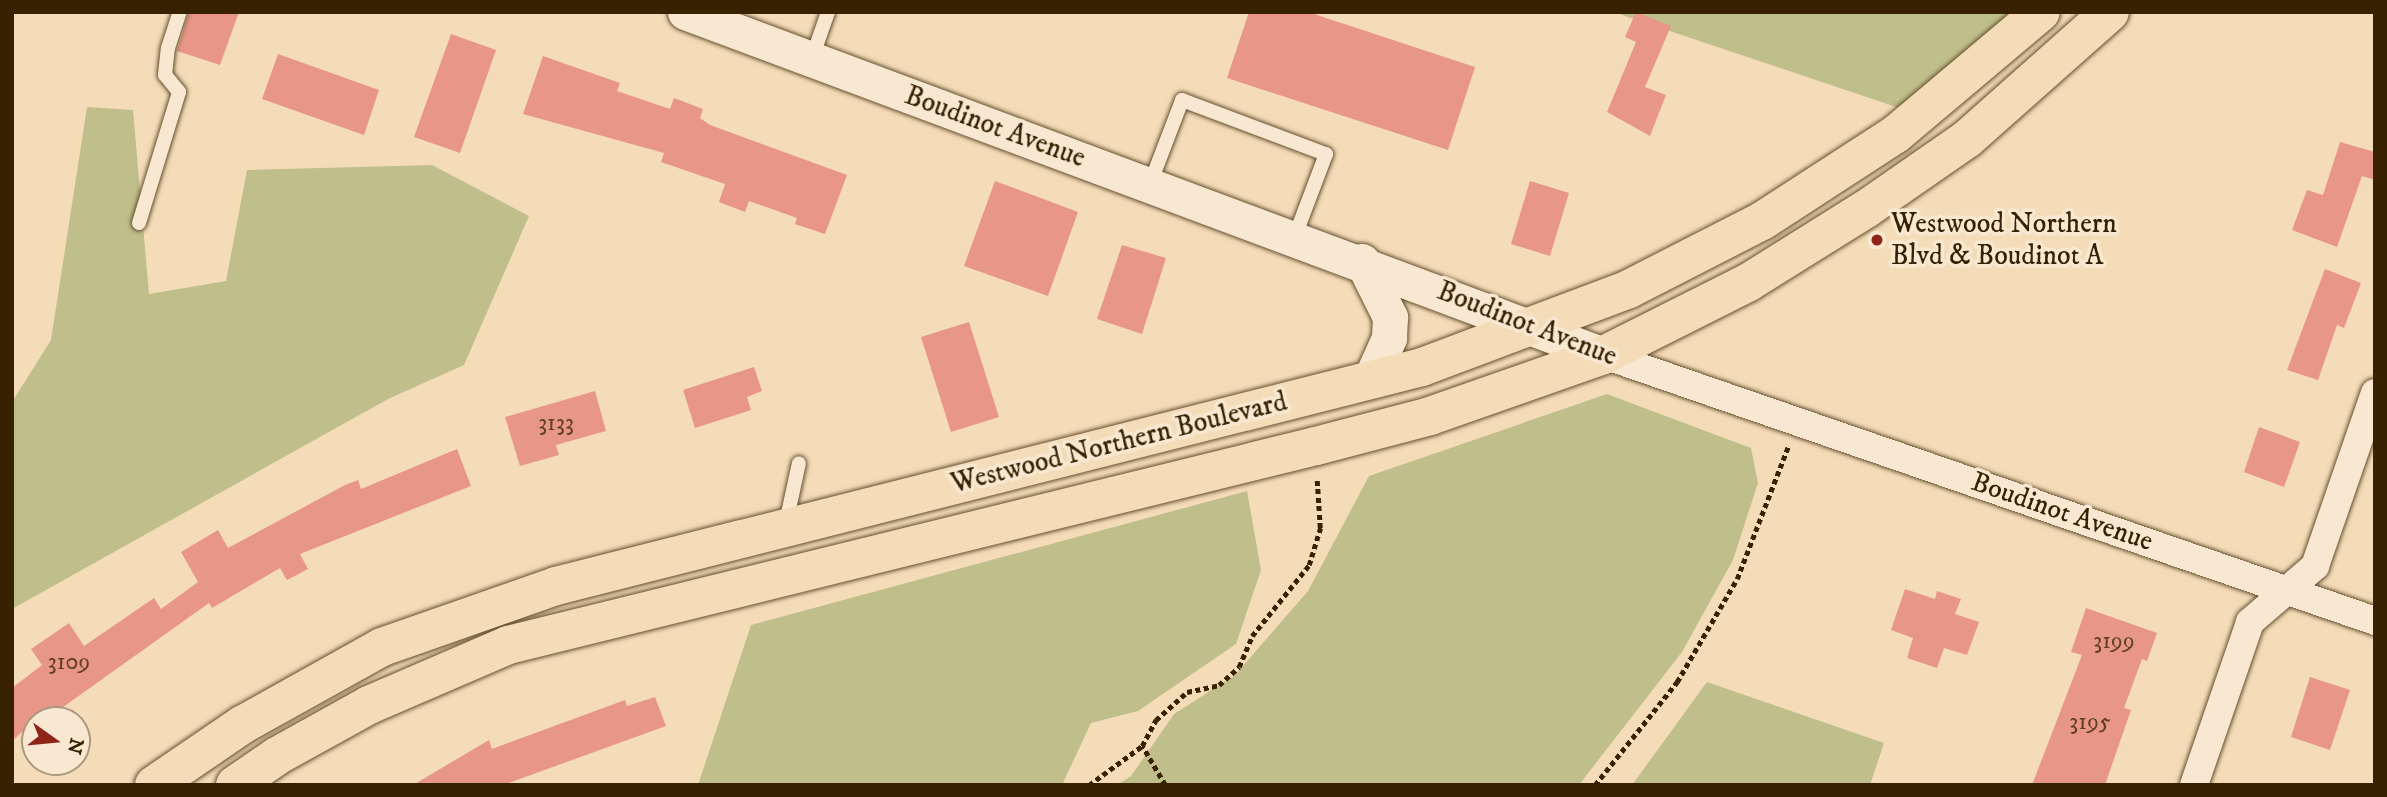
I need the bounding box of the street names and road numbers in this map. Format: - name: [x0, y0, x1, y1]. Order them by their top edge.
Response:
- street label: Boudinot Avenue: [900, 79, 1090, 175]
- street label: Boudinot Avenue: [1432, 274, 1622, 374]
- street label: Westwood Northern Boulevard: [948, 385, 1290, 501]
- street label: Boudinot Avenue: [1967, 465, 2157, 559]

